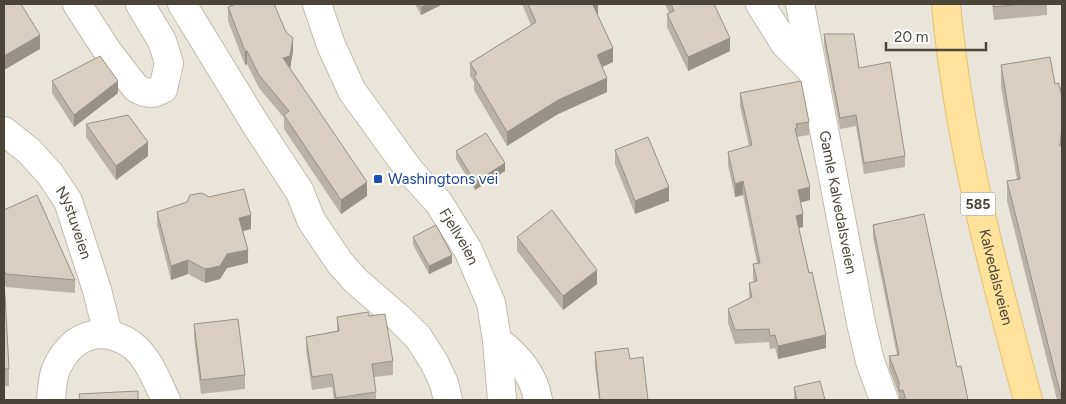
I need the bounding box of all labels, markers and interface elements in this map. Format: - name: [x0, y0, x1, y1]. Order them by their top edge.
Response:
- scale bar: [886, 20, 986, 52]
- text: 20 m: [894, 28, 928, 46]
- street label: Gamle Kalvedalsveien: [815, 129, 860, 276]
- place label: Washingtons vei: [388, 170, 498, 188]
- marker: Washingtons vei: [372, 173, 384, 185]
- street label: Nystuveien: [52, 183, 95, 261]
- road number: 585: [960, 192, 996, 215]
- street label: Fjellveien: [435, 205, 482, 268]
- street label: Kalvedalsveien: [975, 227, 1017, 327]

